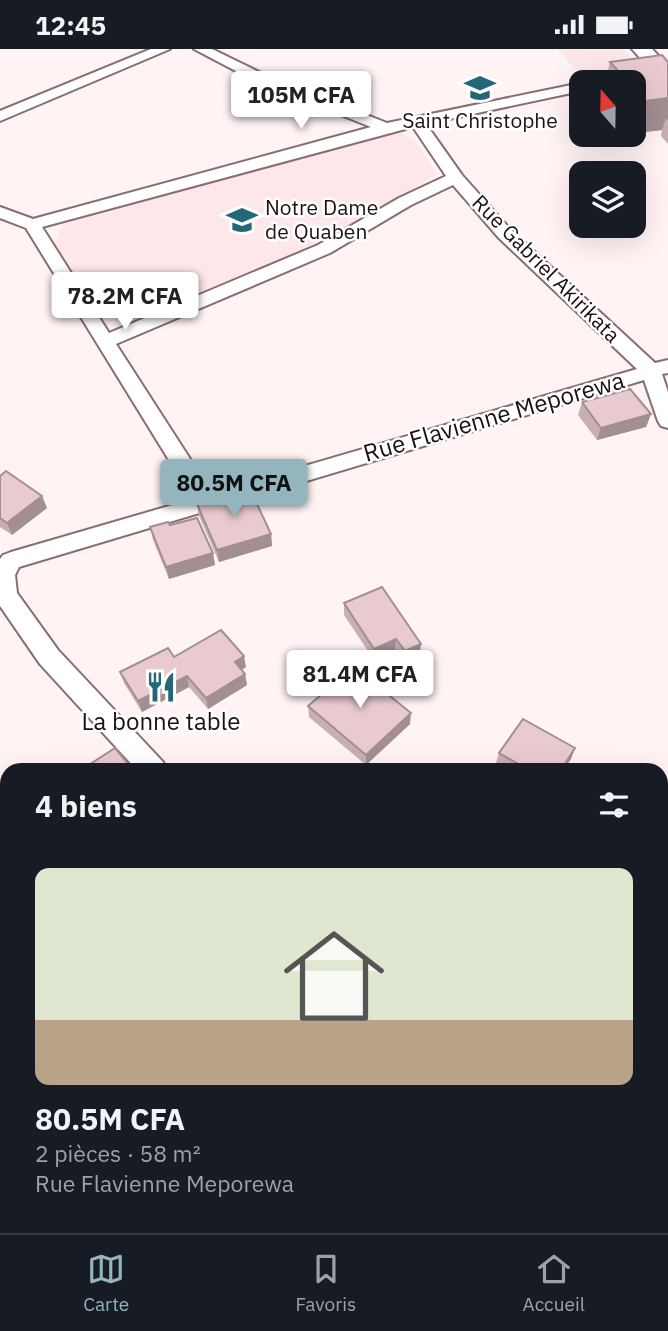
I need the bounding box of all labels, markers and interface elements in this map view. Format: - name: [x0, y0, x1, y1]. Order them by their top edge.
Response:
- text: 12:45: [35, 8, 106, 42]
- north arrow: [569, 70, 646, 147]
- map controls: [569, 70, 646, 238]
- pin: 105M CFA: [229, 71, 373, 131]
- school or university icon: Saint Christophe: [463, 71, 497, 105]
- text: 105M CFA: [247, 79, 355, 109]
- place label: Saint Christophe: [402, 106, 558, 134]
- button: layers: [569, 161, 646, 238]
- street label: Rue Gabriel Akirikata: [467, 188, 627, 348]
- place label: Notre Dame de Quaben: [265, 193, 378, 245]
- school or university icon: Notre Dame de Quaben: [225, 203, 259, 237]
- pin: 78.2M CFA: [45, 273, 205, 332]
- text: 78.2M CFA: [68, 280, 182, 310]
- street label: Rue Flavienne Meporewa: [359, 363, 628, 469]
- pin: 80.5M CFA: [154, 459, 314, 519]
- text: 80.5M CFA: [177, 467, 291, 497]
- pin: 81.4M CFA: [280, 651, 440, 710]
- text: 81.4M CFA: [303, 658, 417, 688]
- restaurant icon: La bonne table: [144, 670, 178, 704]
- place label: La bonne table: [82, 705, 240, 737]
- text: 4 biens: [35, 786, 137, 825]
- icon: filters: [595, 786, 633, 824]
- icon: home: [271, 913, 397, 1039]
- text: 80.5M CFA: [35, 1099, 185, 1138]
- text: 2 pièces · 58 m²: [35, 1138, 201, 1168]
- text: Rue Flavienne Meporewa: [35, 1168, 294, 1198]
- tab: Carte: [83, 1250, 129, 1316]
- tab: Favoris: [296, 1250, 356, 1316]
- tab: Accueil: [522, 1250, 585, 1316]

